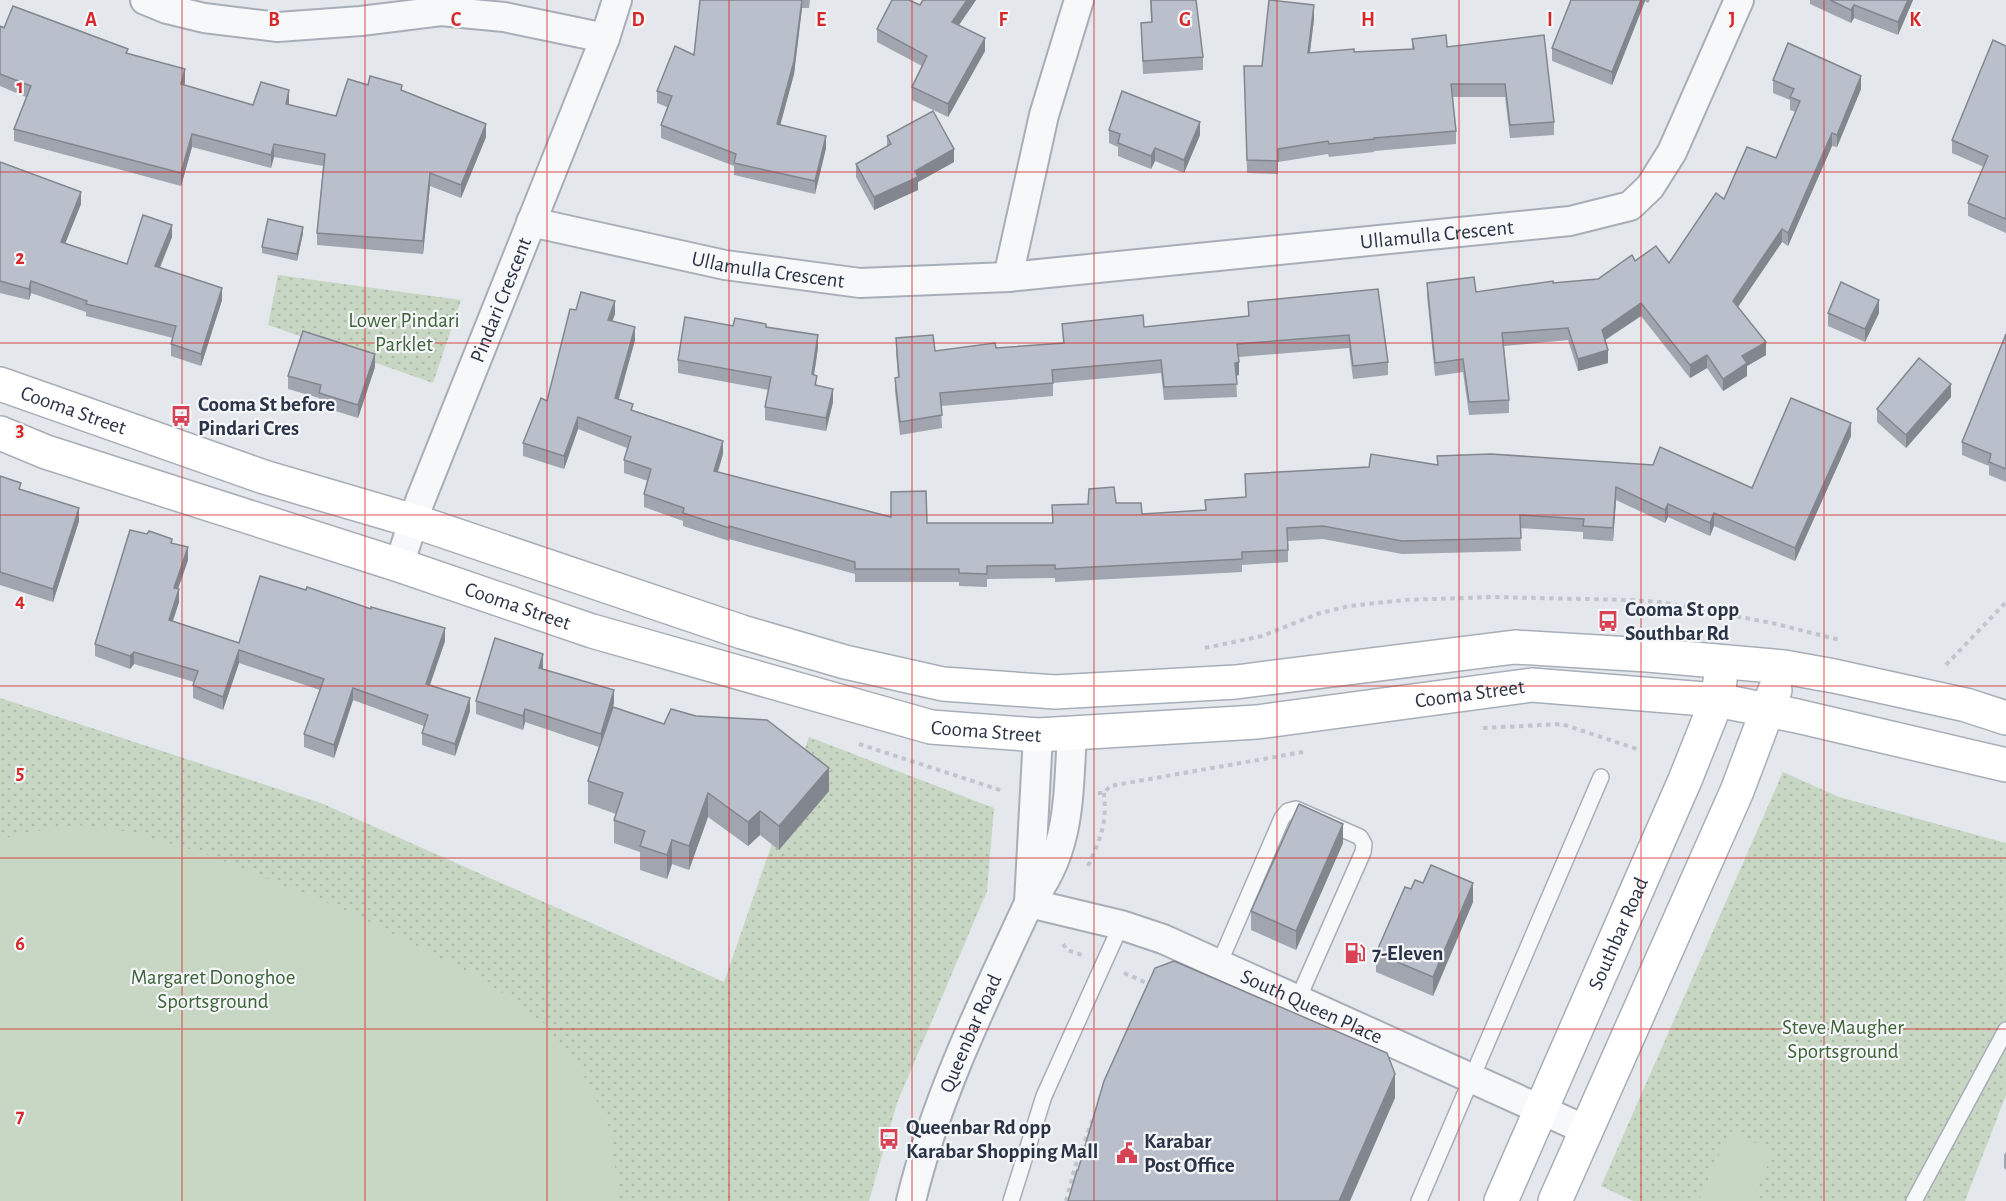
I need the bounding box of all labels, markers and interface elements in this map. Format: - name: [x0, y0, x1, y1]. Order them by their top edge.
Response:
- text: A: [85, 10, 97, 30]
- text: B: [268, 10, 280, 30]
- text: C: [451, 10, 462, 30]
- text: D: [631, 10, 645, 30]
- text: E: [816, 10, 826, 30]
- text: F: [998, 10, 1008, 30]
- text: G: [1179, 10, 1191, 30]
- text: H: [1361, 10, 1375, 30]
- text: I: [1547, 10, 1553, 30]
- text: J: [1729, 10, 1735, 30]
- text: K: [1909, 10, 1921, 30]
- text: 1: [16, 77, 24, 97]
- street label: Ullamulla Crescent: [1359, 217, 1515, 253]
- street label: Pindari Crescent: [466, 234, 535, 366]
- text: 2: [15, 248, 25, 268]
- street label: Ullamulla Crescent: [690, 248, 846, 292]
- park label: Lower Pindari Parklet: [348, 310, 460, 355]
- street label: Cooma Street: [18, 382, 129, 439]
- place label: Cooma St before Pindari Cres: [198, 394, 335, 439]
- bus stop icon: Cooma St before Pindari Cres: [169, 404, 193, 428]
- text: 3: [16, 420, 24, 440]
- street label: Cooma Street: [462, 578, 574, 634]
- text: 4: [15, 591, 25, 611]
- place label: Cooma St opp Southbar Rd: [1625, 599, 1739, 644]
- bus stop icon: Cooma St opp Southbar Rd: [1596, 609, 1620, 633]
- street label: Cooma Street: [1414, 676, 1526, 712]
- street label: Cooma Street: [930, 717, 1042, 746]
- text: 5: [16, 763, 24, 783]
- street label: Southbar Road: [1585, 874, 1652, 993]
- text: 6: [15, 934, 25, 954]
- fuel station icon: 7-Eleven: [1343, 941, 1367, 965]
- place label: 7-Eleven: [1372, 943, 1443, 964]
- street label: South Queen Place: [1237, 966, 1386, 1048]
- park label: Margaret Donoghoe Sportsground: [131, 967, 295, 1012]
- street label: Queenbar Road: [936, 971, 1005, 1096]
- park label: Steve Maugher Sportsground: [1782, 1017, 1904, 1062]
- text: 7: [16, 1106, 25, 1126]
- place label: Queenbar Rd opp Karabar Shopping Mall: [906, 1117, 1098, 1162]
- bus stop icon: Queenbar Rd opp Karabar Shopping Mall: [877, 1127, 901, 1151]
- place label: Karabar Post Office: [1144, 1131, 1235, 1176]
- public building icon: Karabar Post Office: [1115, 1141, 1139, 1165]

